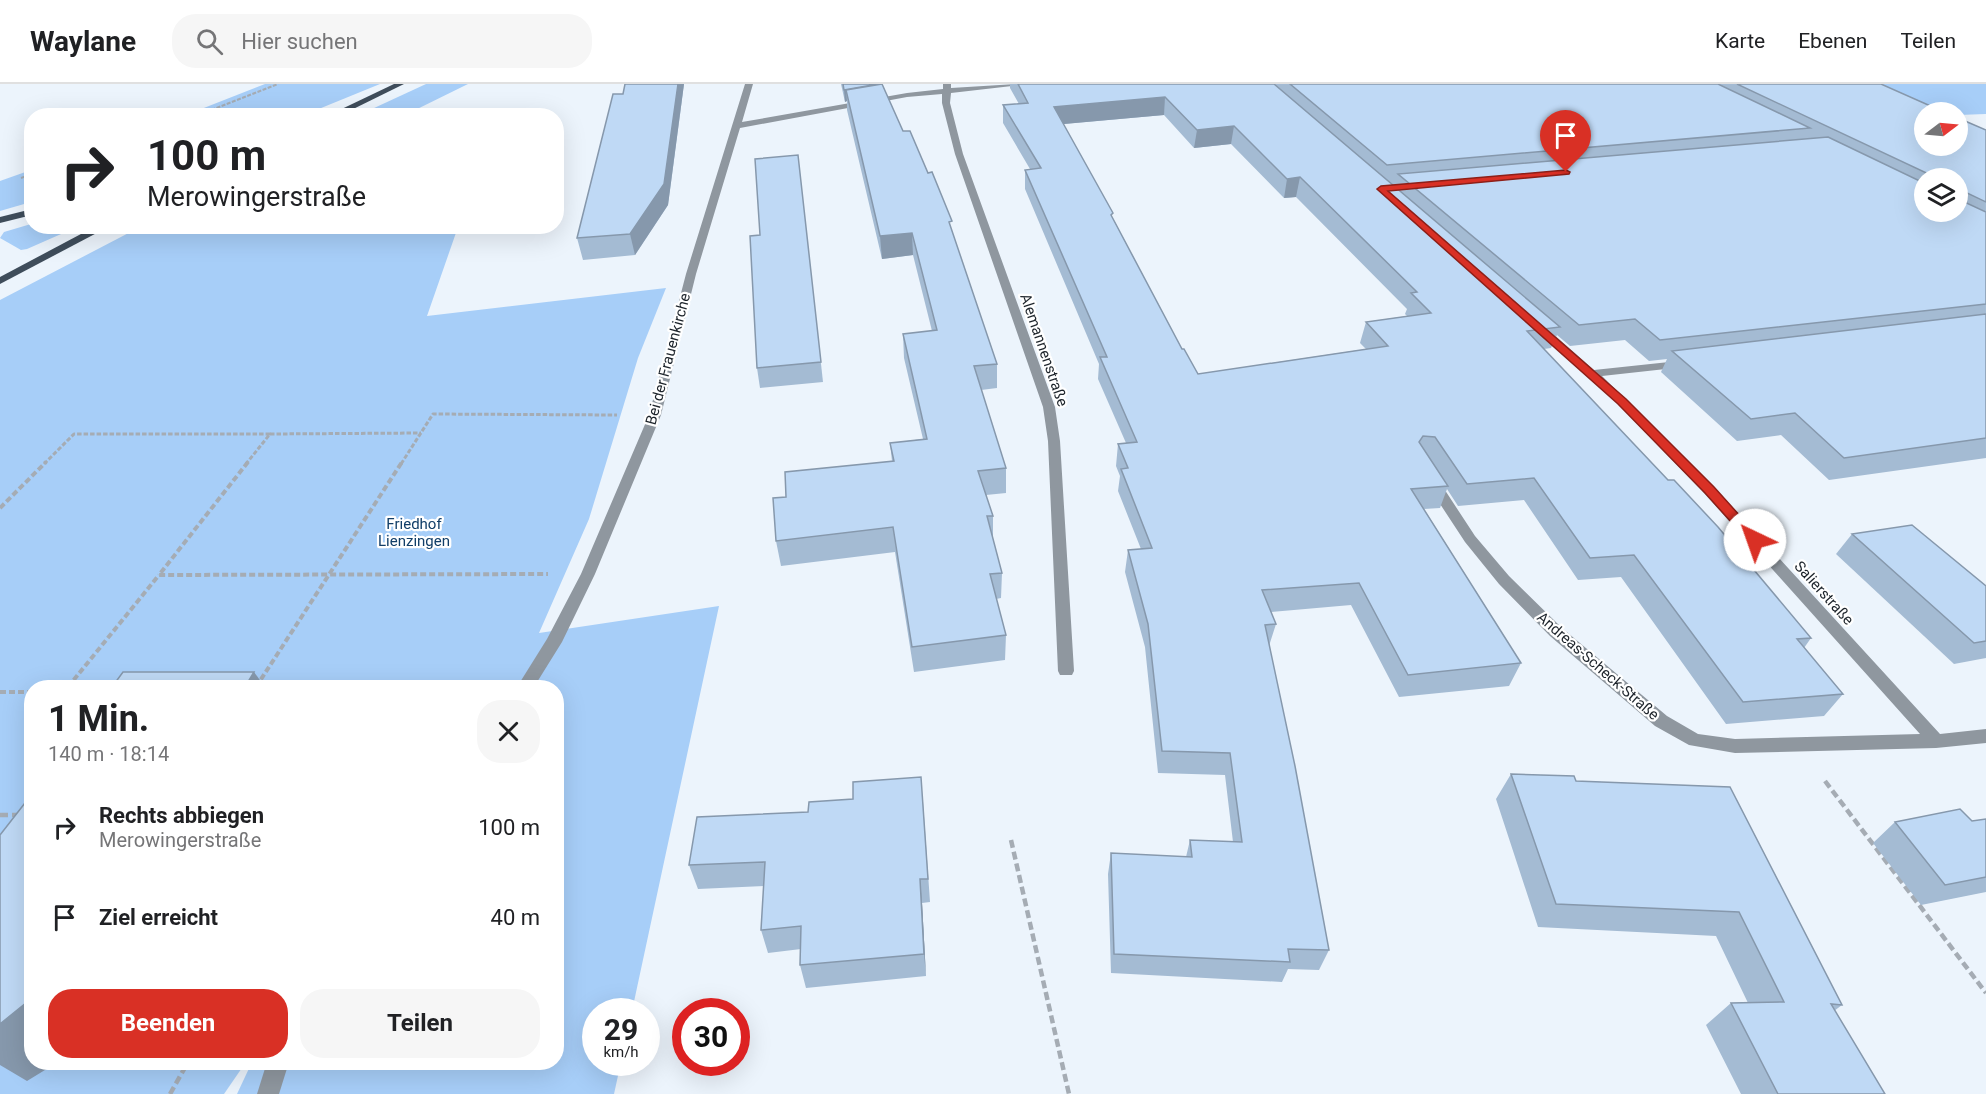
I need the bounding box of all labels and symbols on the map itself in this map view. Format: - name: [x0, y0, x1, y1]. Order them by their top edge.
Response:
- north arrow: [1914, 102, 1968, 156]
- pin: [1540, 110, 1591, 172]
- street label: Bei der Frauenkirche: [642, 291, 694, 427]
- street label: Alemannenstraße: [1016, 291, 1072, 409]
- position arrow: [1723, 508, 1787, 572]
- park label: Friedhof Lienzingen: [378, 515, 450, 550]
- street label: Salierstraße: [1791, 557, 1857, 629]
- street label: Andreas-Scheck-Straße: [1533, 608, 1663, 724]
- speed limit sign: 30: [672, 998, 750, 1076]

